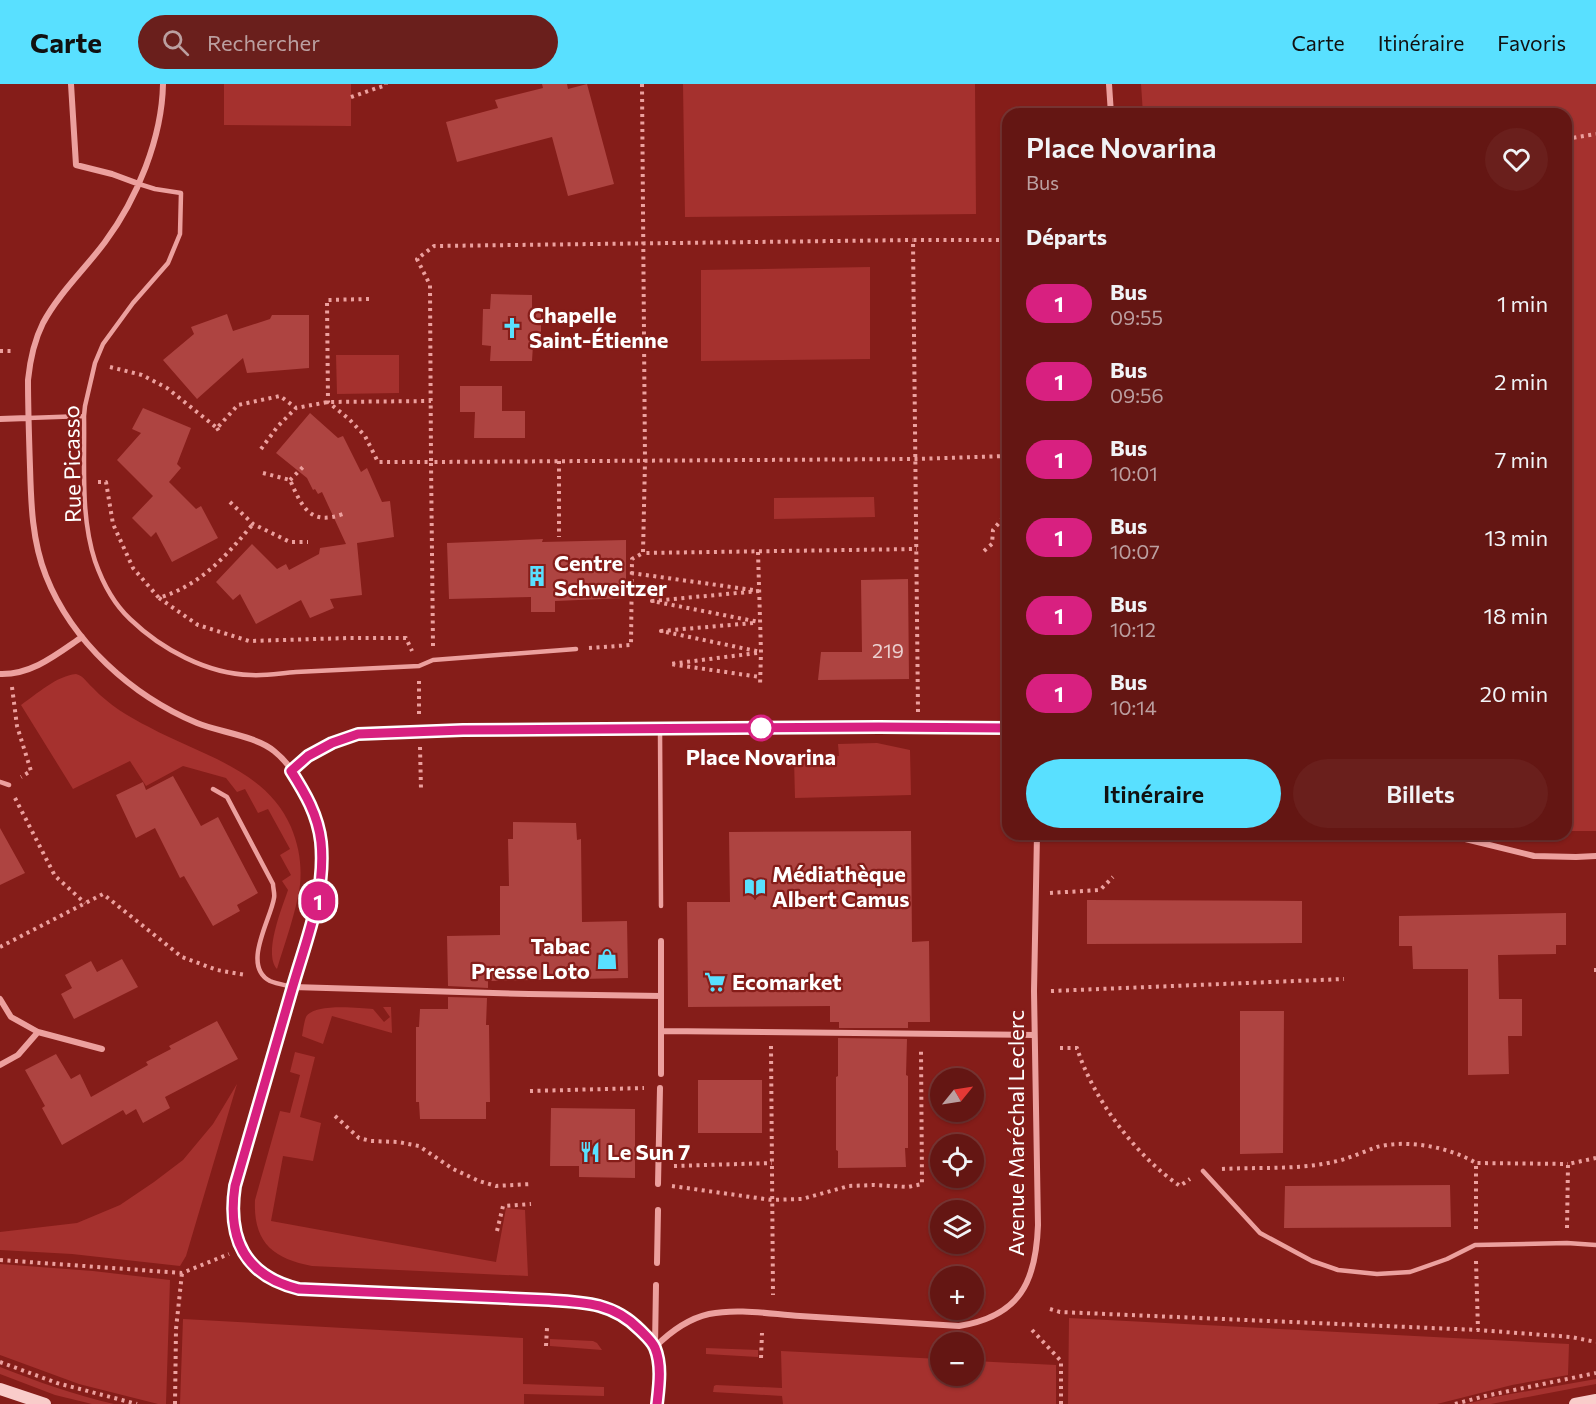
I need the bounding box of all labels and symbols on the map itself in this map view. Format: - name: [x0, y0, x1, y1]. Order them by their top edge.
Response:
- place label: Chapelle Saint-Étienne: [529, 301, 668, 353]
- church icon: Chapelle Saint-Étienne: [500, 316, 524, 340]
- street label: Rue Picasso: [57, 405, 86, 523]
- place label: Centre Schweitzer: [554, 549, 667, 601]
- building icon: Centre Schweitzer: [525, 564, 549, 588]
- house number: 219: [872, 638, 904, 662]
- marker: Place Novarina: [748, 715, 774, 741]
- place label: Place Novarina: [686, 743, 836, 770]
- place label: Médiathèque Albert Camus: [772, 860, 910, 912]
- library icon: Médiathèque Albert Camus: [743, 875, 767, 899]
- line badge: 1: [298, 882, 338, 920]
- place label: Tabac Presse Loto: [471, 932, 590, 984]
- shop icon: Tabac Presse Loto: [595, 947, 619, 971]
- place label: Ecomarket: [732, 968, 842, 995]
- supermarket icon: Ecomarket: [703, 970, 727, 994]
- street label: Avenue Maréchal Leclerc: [1002, 1010, 1029, 1256]
- north arrow: [930, 1068, 984, 1122]
- place label: Le Sun 7: [607, 1138, 690, 1165]
- restaurant icon: Le Sun 7: [578, 1140, 602, 1164]

